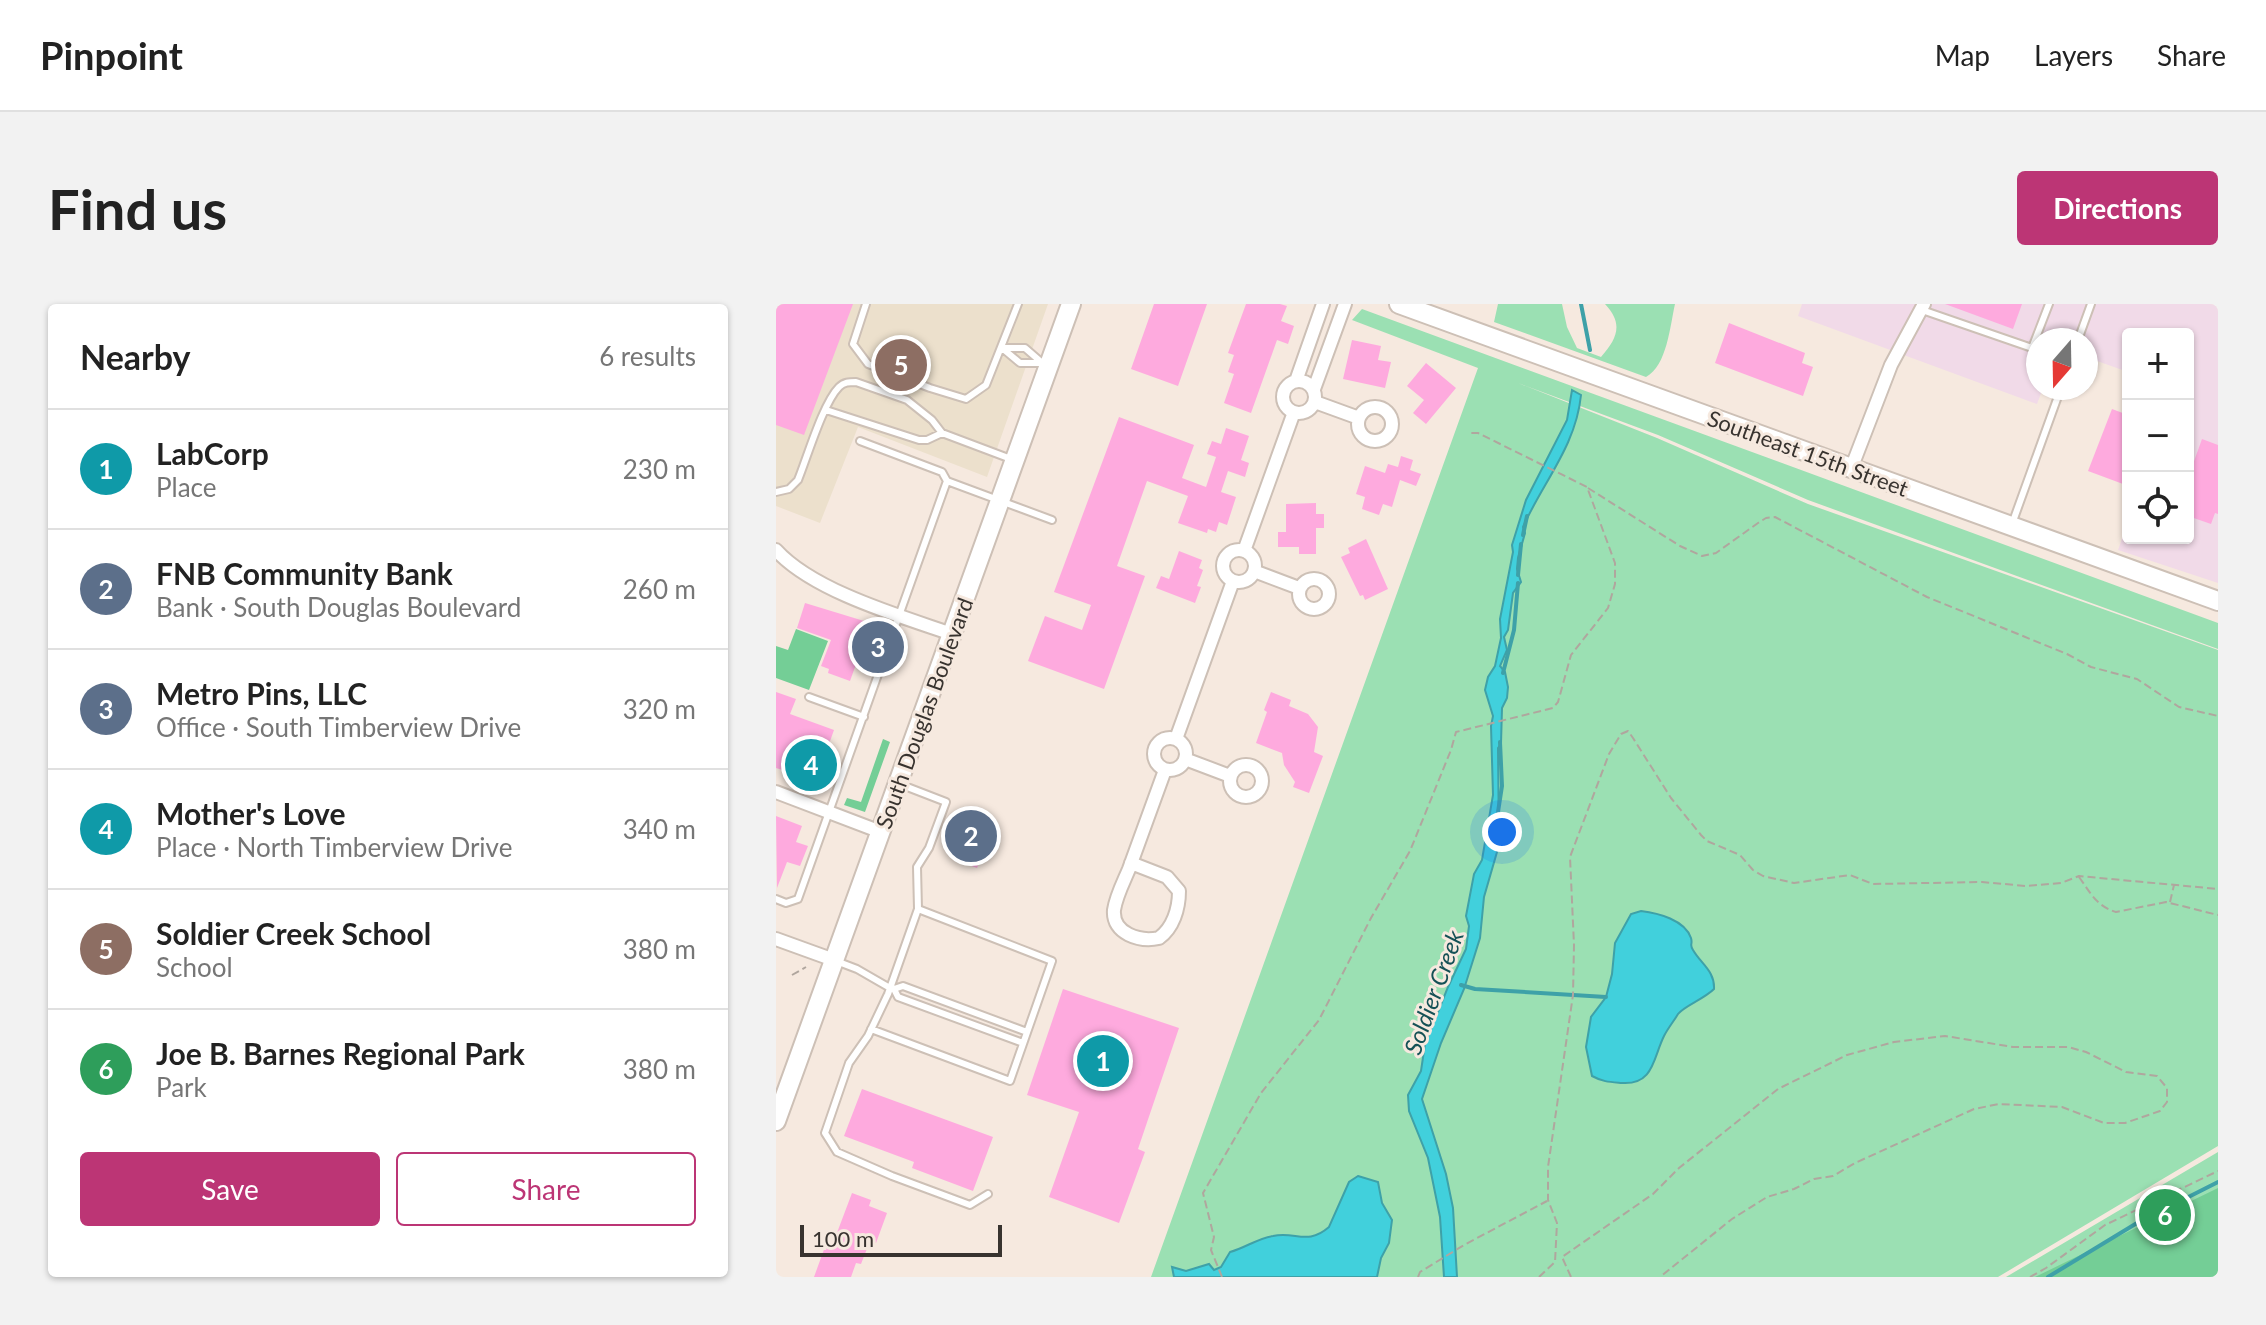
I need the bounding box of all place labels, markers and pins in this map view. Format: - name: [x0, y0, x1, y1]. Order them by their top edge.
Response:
- pin: 5: [875, 335, 927, 395]
- pin: 3: [852, 617, 904, 677]
- pin: 4: [785, 735, 837, 795]
- pin: 2: [945, 806, 997, 866]
- pin: 1: [1077, 1031, 1129, 1091]
- pin: 6: [2139, 1185, 2191, 1245]

